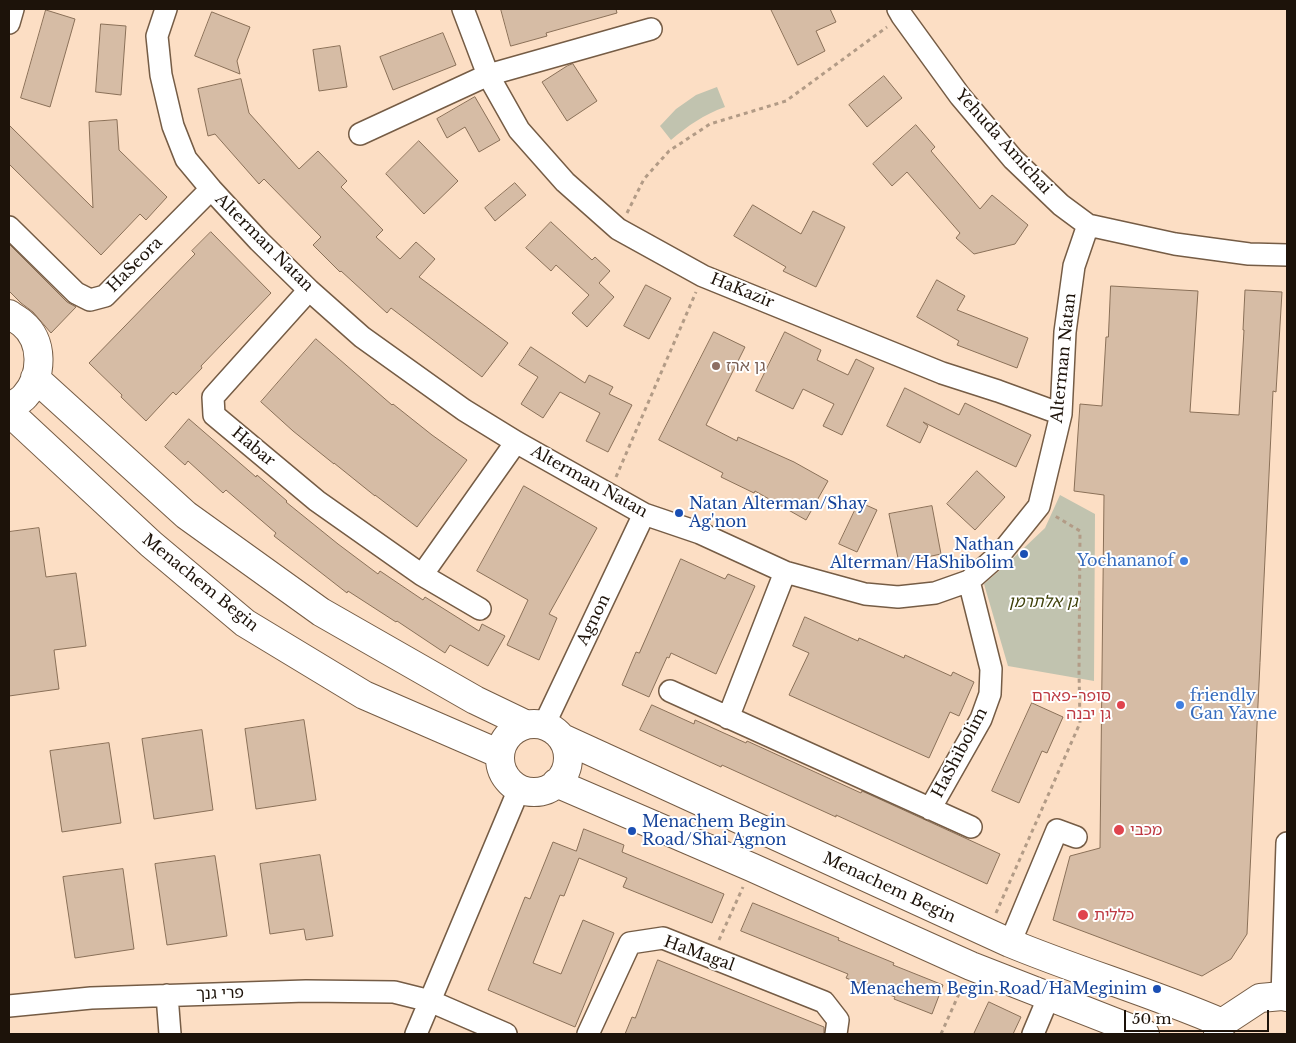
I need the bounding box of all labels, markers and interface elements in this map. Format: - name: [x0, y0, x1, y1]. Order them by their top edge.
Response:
- street label: Yehuda Amichai: [951, 86, 1055, 198]
- street label: Alterman Natan: [211, 190, 317, 296]
- street label: HaSeora: [103, 233, 167, 297]
- street label: HaKazir: [707, 270, 777, 312]
- street label: Alterman Natan: [1048, 292, 1080, 424]
- place label: גן ארז: [726, 356, 766, 376]
- marker: גן ארז: [710, 360, 722, 372]
- street label: Habar: [227, 423, 279, 471]
- street label: Alterman Natan: [527, 442, 651, 522]
- place label: Natan Alterman/Shay Ag'non: [689, 494, 867, 532]
- marker: Natan Alterman/Shay Ag'non: [673, 507, 685, 519]
- street label: Menachem Begin: [138, 530, 262, 636]
- place label: Nathan Alterman/HaShibolim: [830, 535, 1014, 573]
- marker: Nathan Alterman/HaShibolim: [1018, 548, 1030, 560]
- place label: Yochananof: [1077, 551, 1174, 571]
- marker: Yochananof: [1178, 555, 1190, 567]
- street label: Agnon: [573, 591, 615, 649]
- park label: גן אלתרמן: [1009, 592, 1077, 612]
- place label: סופר-פארם גן יבנה: [1032, 686, 1111, 724]
- place label: friendly Gan Yavne: [1190, 686, 1277, 724]
- marker: סופר-פארם גן יבנה: [1115, 699, 1127, 711]
- marker: friendly Gan Yavne: [1174, 699, 1186, 711]
- street label: HaShibolim: [928, 705, 992, 801]
- place label: Menachem Begin Road/Shai Agnon: [642, 812, 787, 850]
- place label: מכבי: [1130, 820, 1162, 840]
- marker: מכבי: [1112, 823, 1126, 837]
- marker: Menachem Begin Road/Shai Agnon: [626, 825, 638, 837]
- street label: Menachem Begin: [820, 849, 958, 927]
- place label: כללית: [1094, 905, 1134, 925]
- marker: כללית: [1076, 908, 1090, 922]
- street label: HaMagal: [661, 932, 737, 976]
- place label: Menachem Begin Road/HaMeginim: [850, 979, 1147, 999]
- marker: Menachem Begin Road/HaMeginim: [1151, 983, 1163, 995]
- street label: פרי גנך: [196, 984, 244, 1004]
- scale bar: [1126, 1000, 1271, 1032]
- text: 50 m: [1132, 1009, 1172, 1028]

